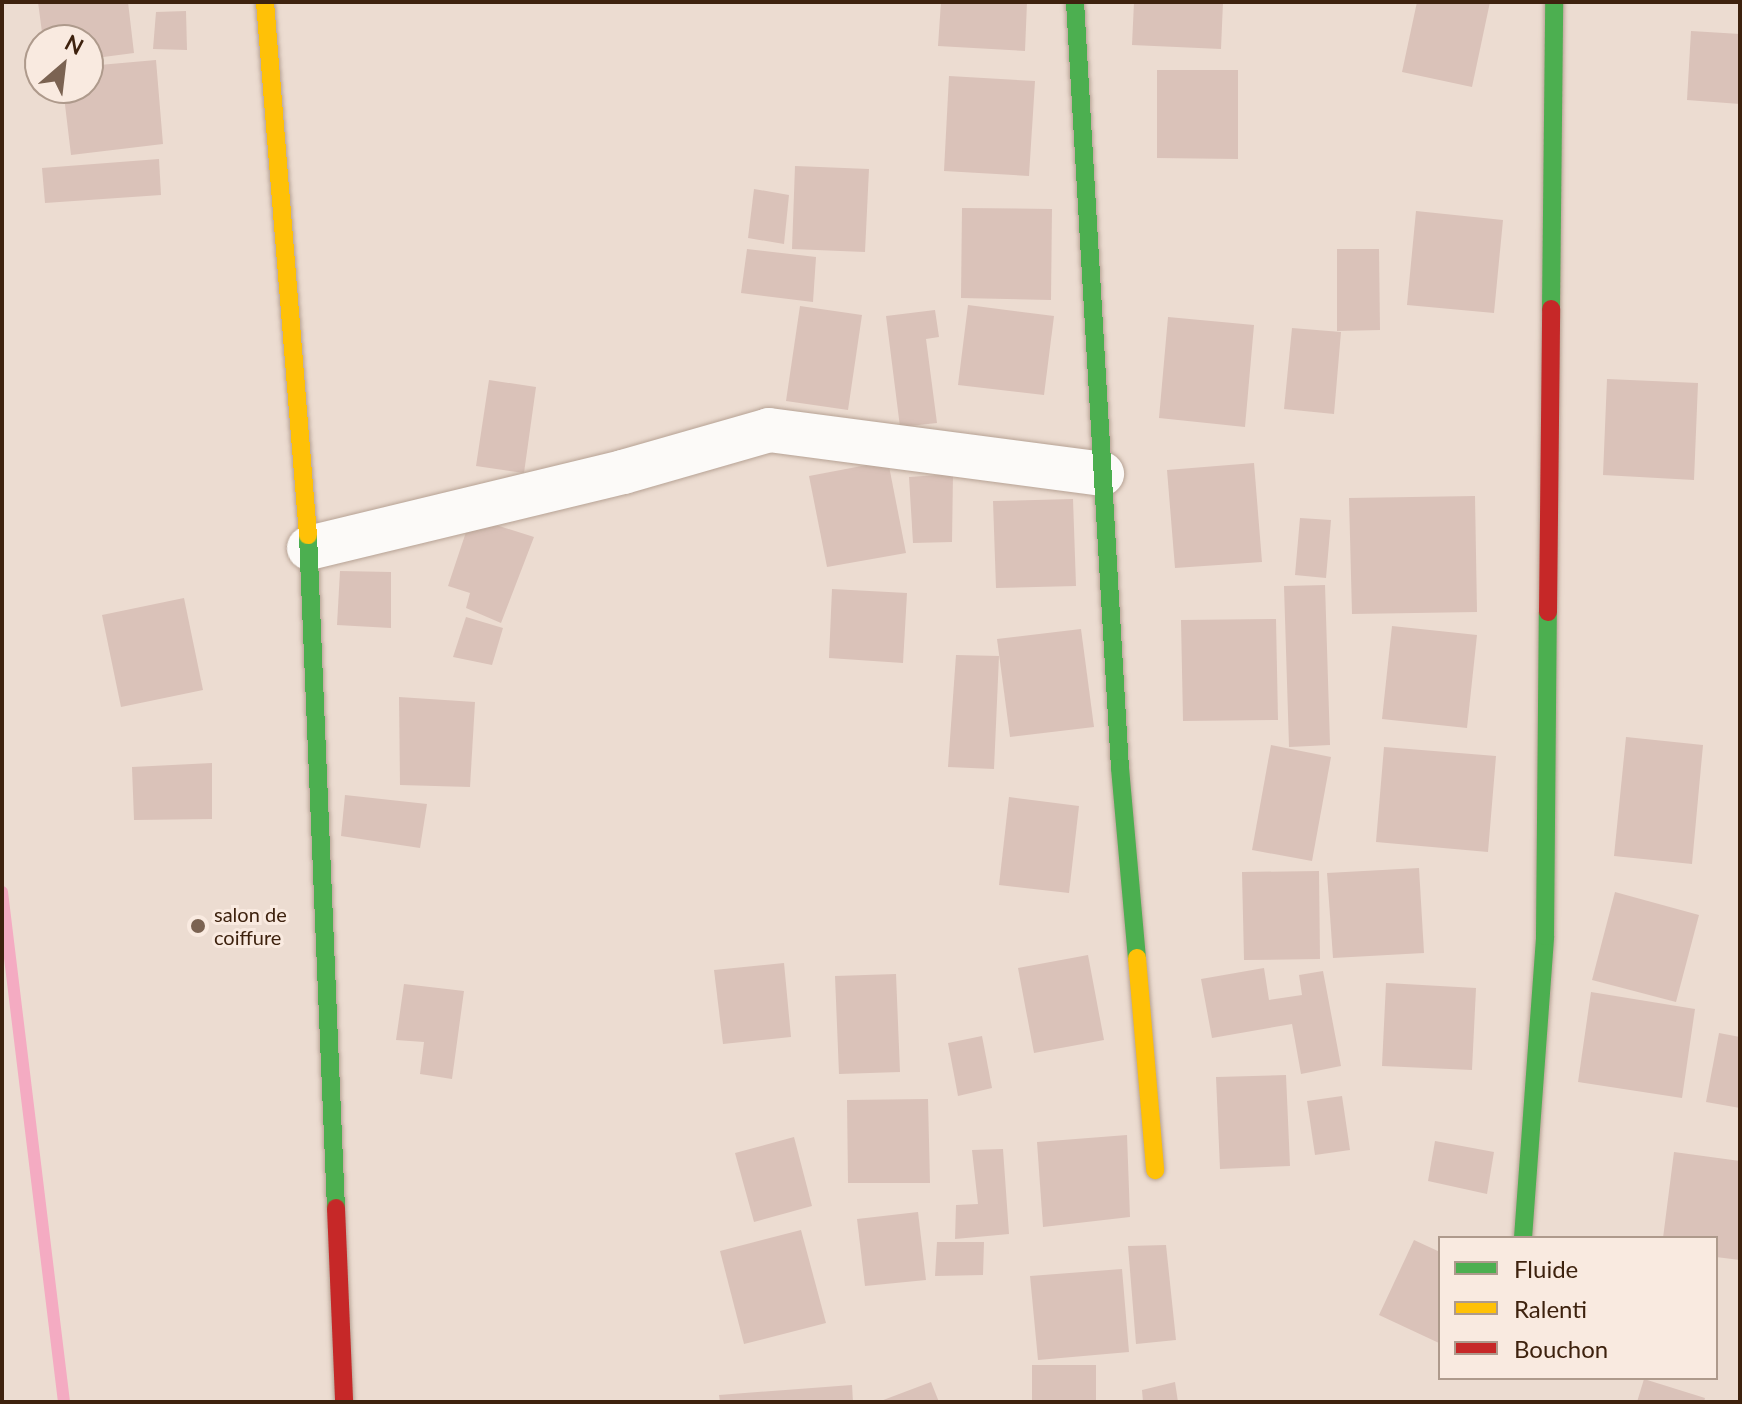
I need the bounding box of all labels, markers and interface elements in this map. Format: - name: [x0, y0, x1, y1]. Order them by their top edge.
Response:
- north arrow: [24, 24, 104, 104]
- text: N: [61, 28, 88, 60]
- place label: salon de coiffure: [214, 902, 287, 949]
- marker: salon de coiffure: [189, 917, 207, 935]
- legend: [1438, 1236, 1718, 1380]
- text: Fluide: [1514, 1254, 1578, 1283]
- text: Ralenti: [1514, 1294, 1587, 1323]
- text: Bouchon: [1514, 1334, 1608, 1363]

